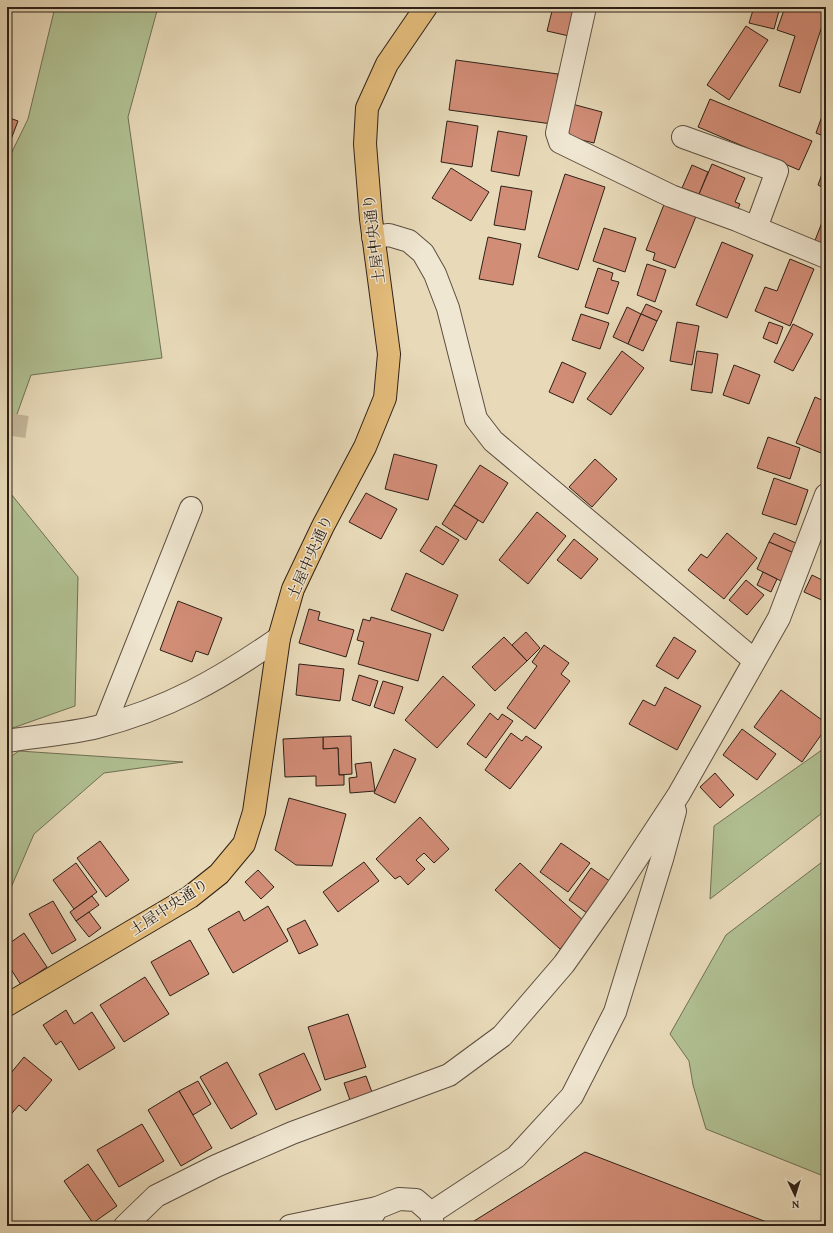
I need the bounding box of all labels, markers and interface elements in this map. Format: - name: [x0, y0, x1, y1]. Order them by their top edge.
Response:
- street label: 土屋中央通り: [358, 193, 389, 285]
- street label: 土屋中央通り: [282, 511, 337, 602]
- street label: 土屋中央通り: [125, 873, 212, 940]
- north arrow: [775, 1175, 815, 1215]
- text: N: [791, 1197, 800, 1213]

